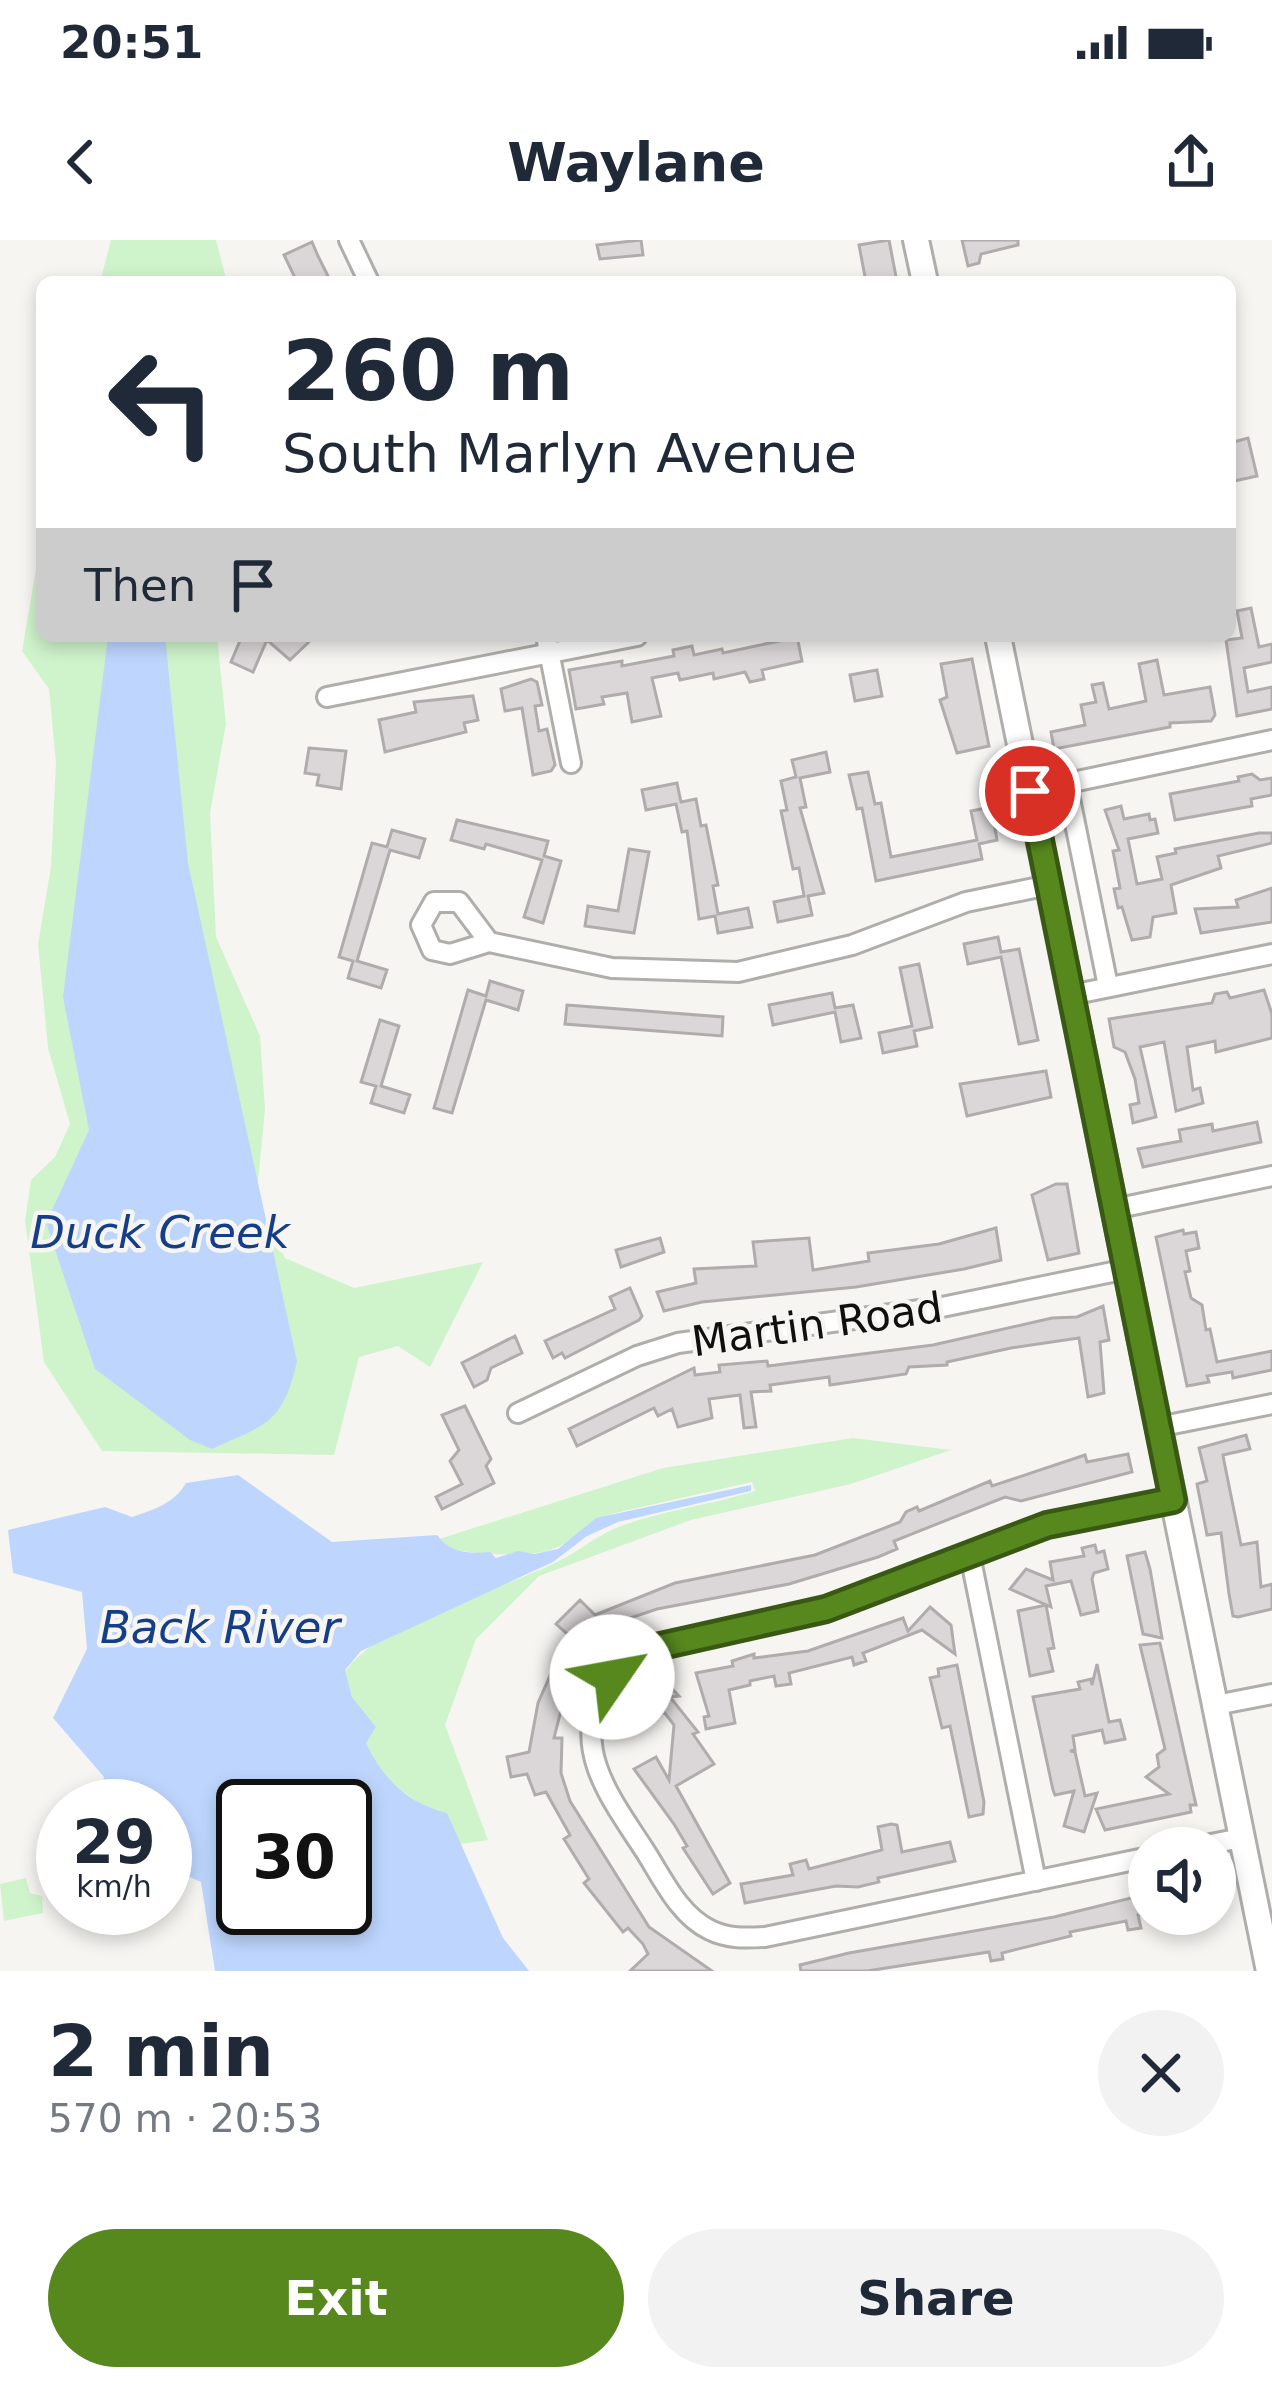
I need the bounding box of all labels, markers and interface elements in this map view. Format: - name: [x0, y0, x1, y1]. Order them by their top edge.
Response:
- text: 20:51: [60, 16, 203, 69]
- icon: back: [48, 129, 114, 195]
- icon: share: [1158, 129, 1224, 195]
- text: Waylane: [507, 131, 765, 194]
- text: 260 m: [282, 322, 574, 420]
- icon: left: [84, 324, 240, 480]
- text: South Marlyn Avenue: [282, 422, 857, 485]
- icon: arrive: [220, 552, 286, 618]
- text: Then: [84, 559, 196, 612]
- pin: [979, 740, 1081, 842]
- icon: arrive: [997, 758, 1063, 824]
- water label: Duck Creek: [30, 1206, 292, 1259]
- street label: Martin Road: [689, 1283, 946, 1366]
- water label: Back River: [100, 1601, 343, 1654]
- position arrow: [549, 1614, 675, 1740]
- speed limit sign: 30: [216, 1779, 372, 1935]
- text: 29: [72, 1807, 156, 1877]
- map controls: [1128, 1827, 1236, 1935]
- button: sound: [1128, 1827, 1236, 1935]
- text: km/h: [76, 1869, 152, 1904]
- text: 2 min: [48, 2009, 274, 2093]
- button: close: [1098, 2010, 1224, 2136]
- text: 570 m · 20:53: [48, 2096, 322, 2141]
- button: Exit: [48, 2229, 624, 2367]
- button: Share: [648, 2229, 1224, 2367]

